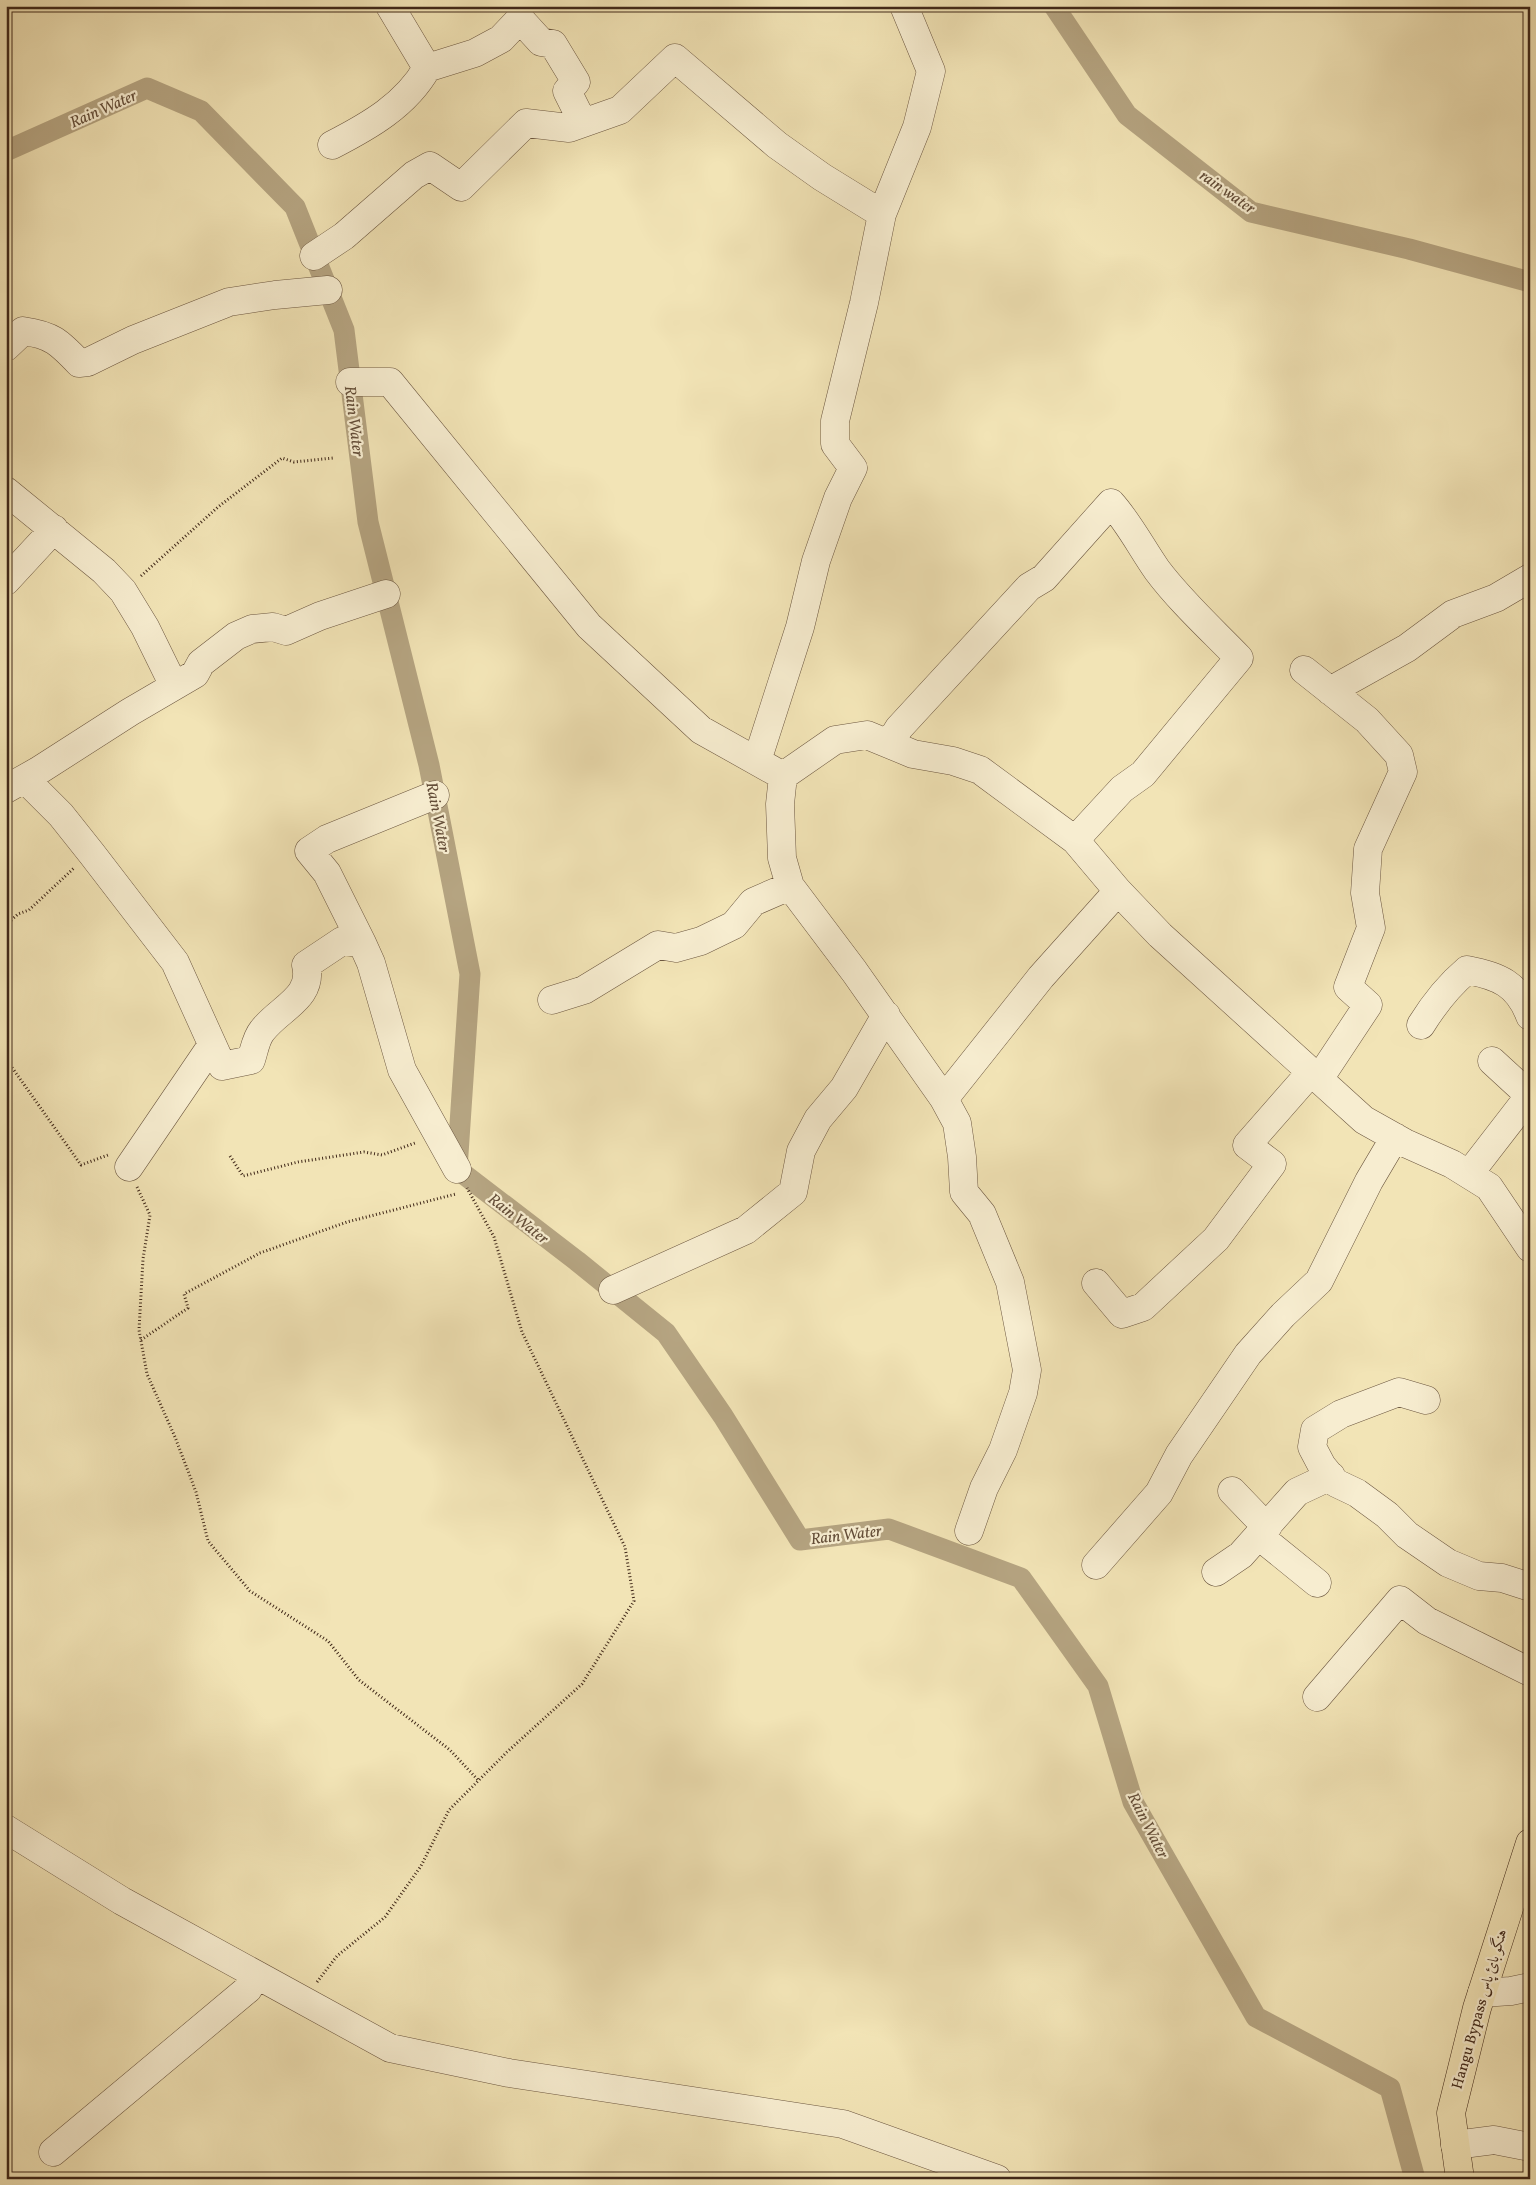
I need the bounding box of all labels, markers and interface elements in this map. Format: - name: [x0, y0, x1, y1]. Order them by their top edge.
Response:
- water label: Rain Water: [67, 85, 142, 134]
- water label: rain water: [1194, 165, 1260, 220]
- water label: Rain Water: [338, 384, 368, 459]
- water label: Rain Water: [419, 780, 455, 856]
- water label: Rain Water: [483, 1189, 554, 1251]
- water label: Rain Water: [809, 1521, 884, 1551]
- water label: Rain Water: [1121, 1789, 1174, 1864]
- street label: Hangu Bypass ہنگو بائ پاس: [1447, 1927, 1513, 2092]

